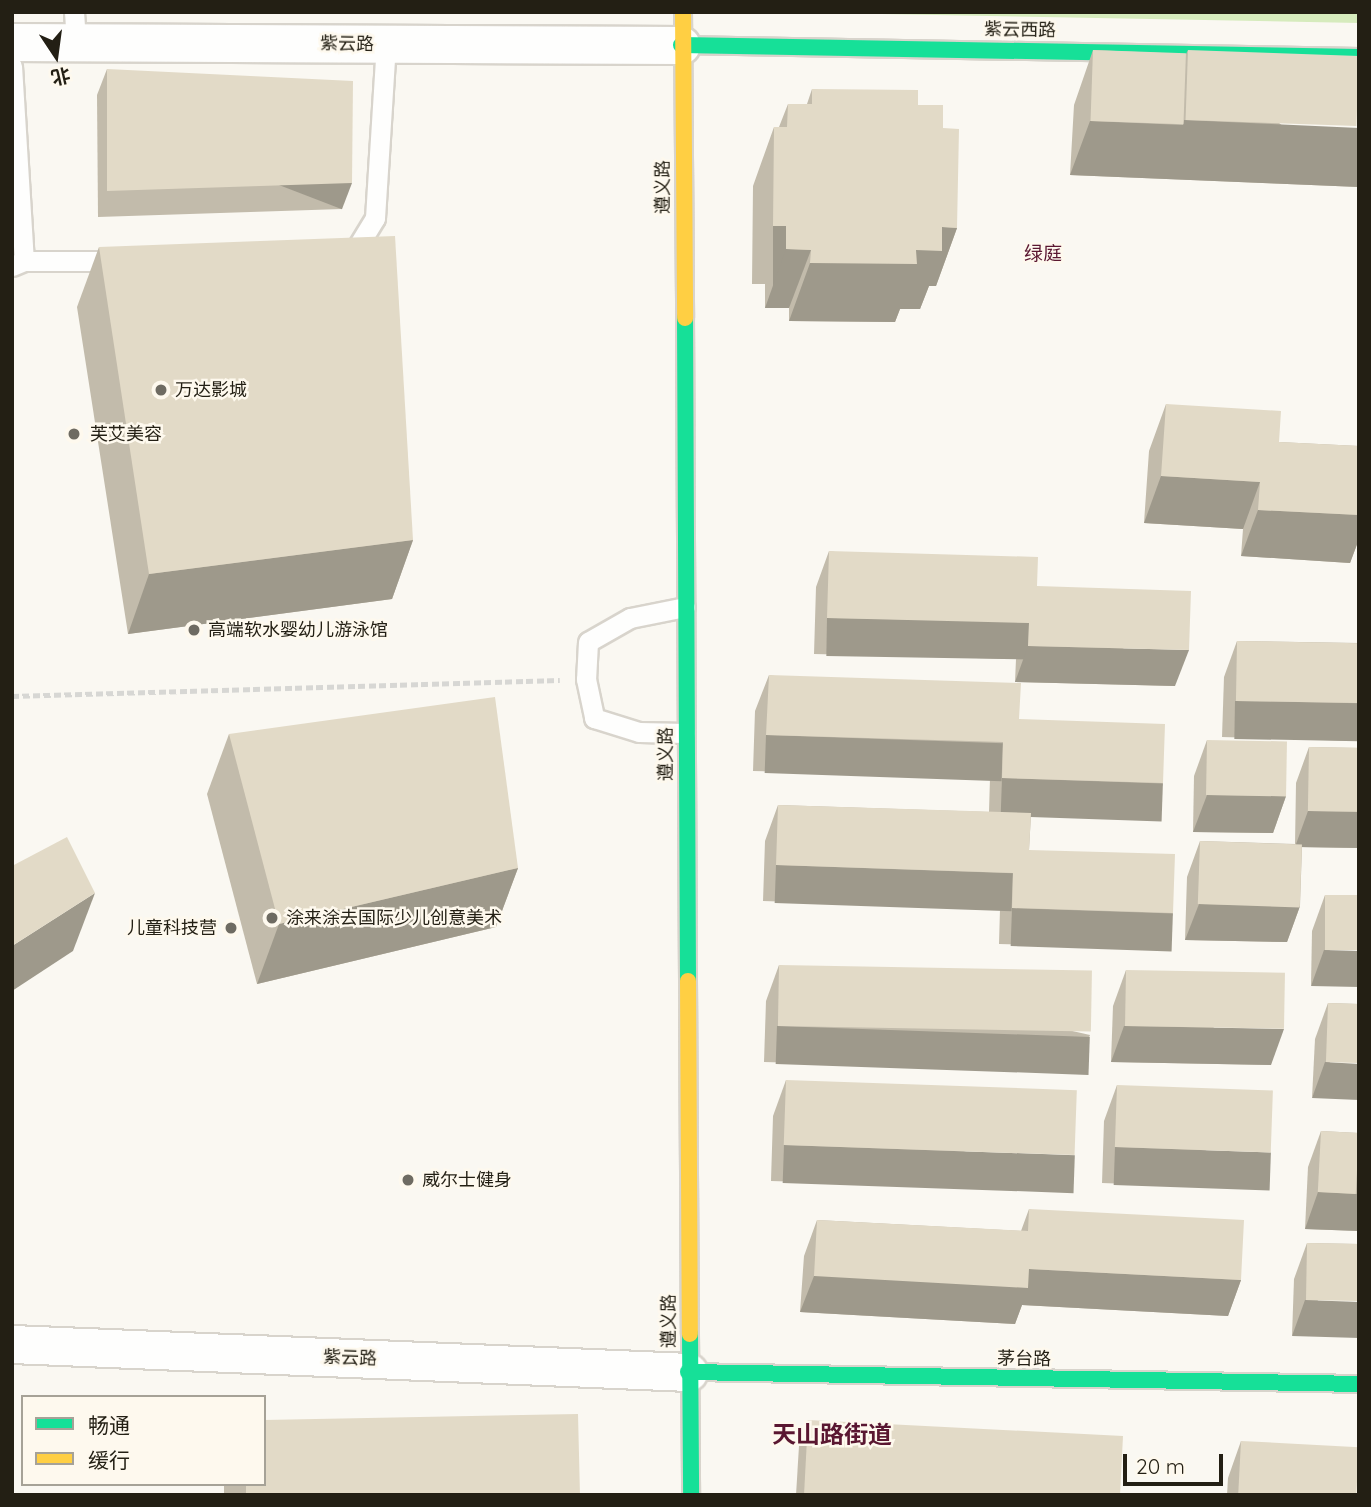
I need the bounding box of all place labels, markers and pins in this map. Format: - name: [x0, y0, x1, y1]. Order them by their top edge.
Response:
- place label: 万达影城: [175, 379, 247, 401]
- marker: 万达影城: [153, 382, 169, 398]
- place label: 芙艾美容: [90, 423, 162, 445]
- marker: 芙艾美容: [64, 424, 84, 444]
- place label: 高端软水婴幼儿游泳馆: [208, 619, 388, 641]
- marker: 高端软水婴幼儿游泳馆: [186, 622, 202, 638]
- place label: 涂来涂去国际少儿创意美术: [286, 907, 502, 929]
- marker: 涂来涂去国际少儿创意美术: [264, 910, 280, 926]
- place label: 儿童科技营: [127, 917, 217, 939]
- marker: 儿童科技营: [223, 920, 239, 936]
- place label: 威尔士健身: [422, 1169, 512, 1191]
- marker: 威尔士健身: [400, 1172, 416, 1188]

